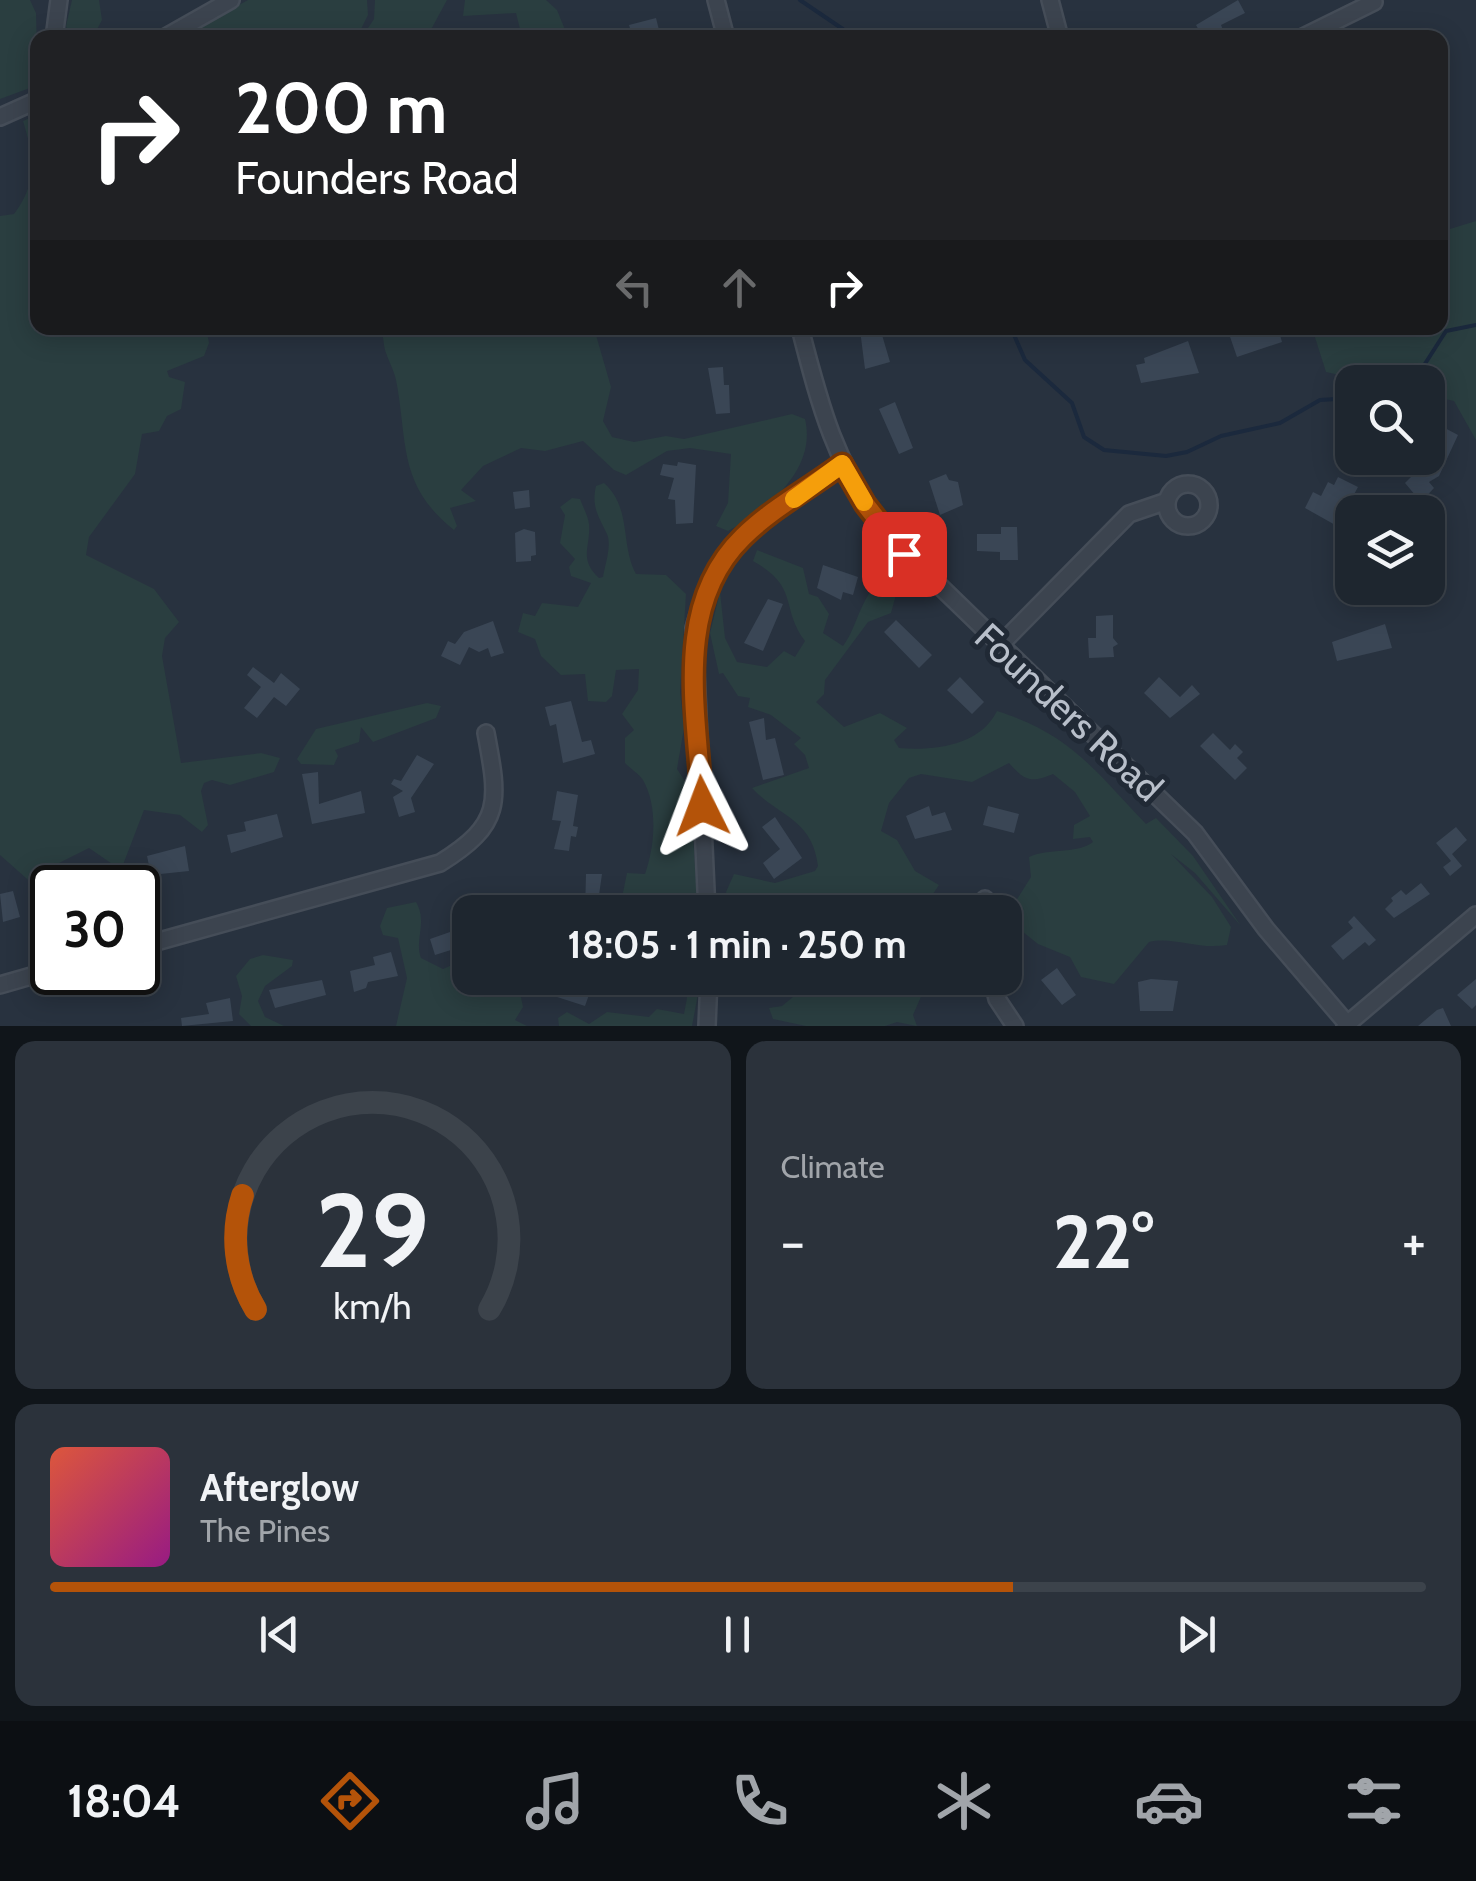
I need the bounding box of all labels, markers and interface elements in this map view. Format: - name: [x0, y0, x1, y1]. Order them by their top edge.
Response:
- text: 200 m: [235, 65, 447, 151]
- icon: right: [70, 70, 200, 200]
- text: Founders Road: [235, 151, 519, 205]
- icon: left: [607, 260, 662, 315]
- icon: ahead: [712, 260, 767, 315]
- icon: right: [817, 260, 872, 315]
- map controls: [1335, 365, 1445, 605]
- button: search: [1335, 365, 1445, 475]
- button: layers: [1335, 495, 1445, 605]
- pin: [862, 512, 947, 597]
- icon: arrive: [877, 527, 932, 582]
- street label: Founders Road: [965, 613, 1173, 811]
- position arrow: [650, 754, 754, 858]
- speed limit sign: 30: [30, 865, 160, 995]
- text: 18:05 · 1 min · 250 m: [567, 921, 907, 968]
- text: Climate: [781, 1147, 885, 1186]
- text: 29: [316, 1167, 429, 1293]
- text: 22°: [1053, 1196, 1154, 1287]
- text: −: [781, 1208, 805, 1275]
- text: +: [1402, 1208, 1426, 1275]
- text: km/h: [334, 1285, 412, 1328]
- text: Afterglow: [200, 1464, 359, 1511]
- text: The Pines: [200, 1511, 330, 1550]
- icon: previous: [252, 1607, 307, 1662]
- icon: pause: [710, 1607, 765, 1662]
- icon: next: [1169, 1607, 1224, 1662]
- icon: directions: [315, 1766, 385, 1836]
- icon: music: [520, 1766, 590, 1836]
- icon: phone: [725, 1766, 795, 1836]
- icon: climate: [929, 1766, 999, 1836]
- icon: car: [1134, 1766, 1204, 1836]
- icon: filters: [1339, 1766, 1409, 1836]
- text: 18:04: [67, 1774, 181, 1828]

